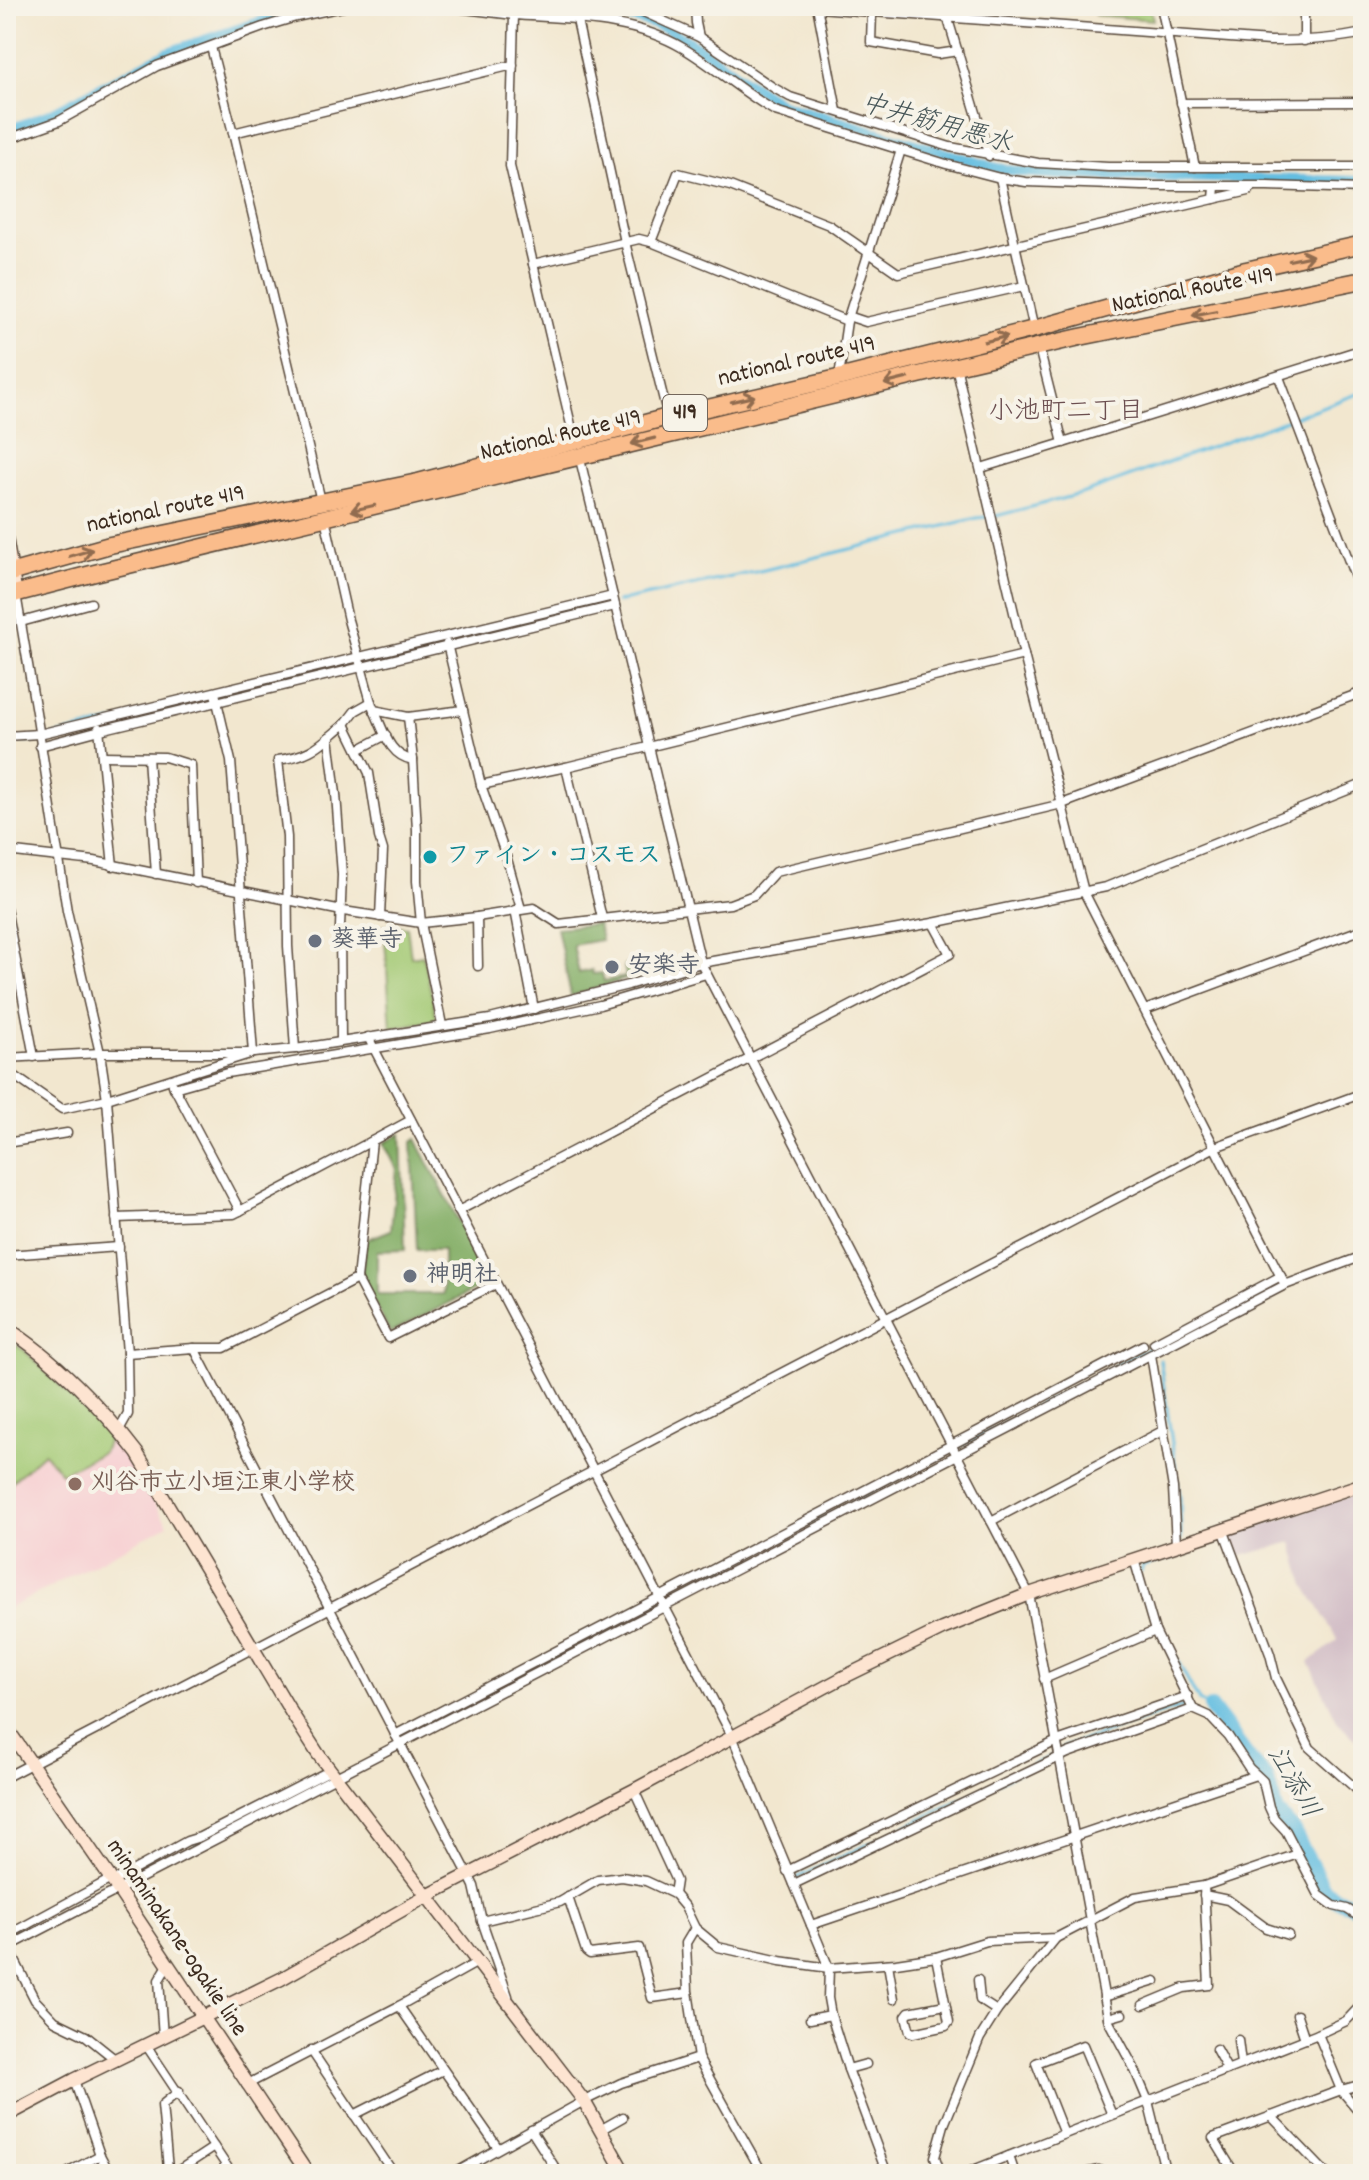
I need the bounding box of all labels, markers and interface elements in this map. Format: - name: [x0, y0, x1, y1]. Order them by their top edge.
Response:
- water label: 中井筋用悪水: [856, 86, 1016, 164]
- one-way arrow: [1288, 250, 1314, 265]
- street label: National Route 419: [1109, 259, 1277, 323]
- one-way arrow: [1192, 306, 1218, 321]
- street label: national route 419: [715, 327, 879, 397]
- one-way arrow: [983, 330, 1008, 345]
- one-way arrow: [883, 374, 909, 389]
- one-way arrow: [730, 391, 756, 406]
- district label: 小池町二丁目: [988, 394, 1144, 431]
- road number: 419: [663, 395, 707, 431]
- street label: National Route 419: [477, 401, 645, 471]
- one-way arrow: [631, 434, 656, 449]
- street label: national route 419: [84, 477, 248, 543]
- one-way arrow: [350, 501, 376, 516]
- one-way arrow: [68, 545, 94, 560]
- place label: ファイン・コスモス: [446, 840, 661, 874]
- marker: ファイン・コスモス: [421, 848, 439, 866]
- place label: 葵華寺: [331, 924, 403, 958]
- marker: 葵華寺: [306, 932, 324, 950]
- place label: 安楽寺: [628, 950, 700, 984]
- marker: 安楽寺: [603, 958, 621, 976]
- place label: 神明社: [426, 1259, 498, 1293]
- marker: 神明社: [401, 1267, 419, 1285]
- place label: 刈谷市立小垣江東小学校: [91, 1467, 355, 1501]
- marker: 刈谷市立小垣江東小学校: [66, 1475, 84, 1493]
- water label: 江添川: [1256, 1740, 1328, 1826]
- street label: minaminakane-ogakie line: [97, 1832, 255, 2044]

